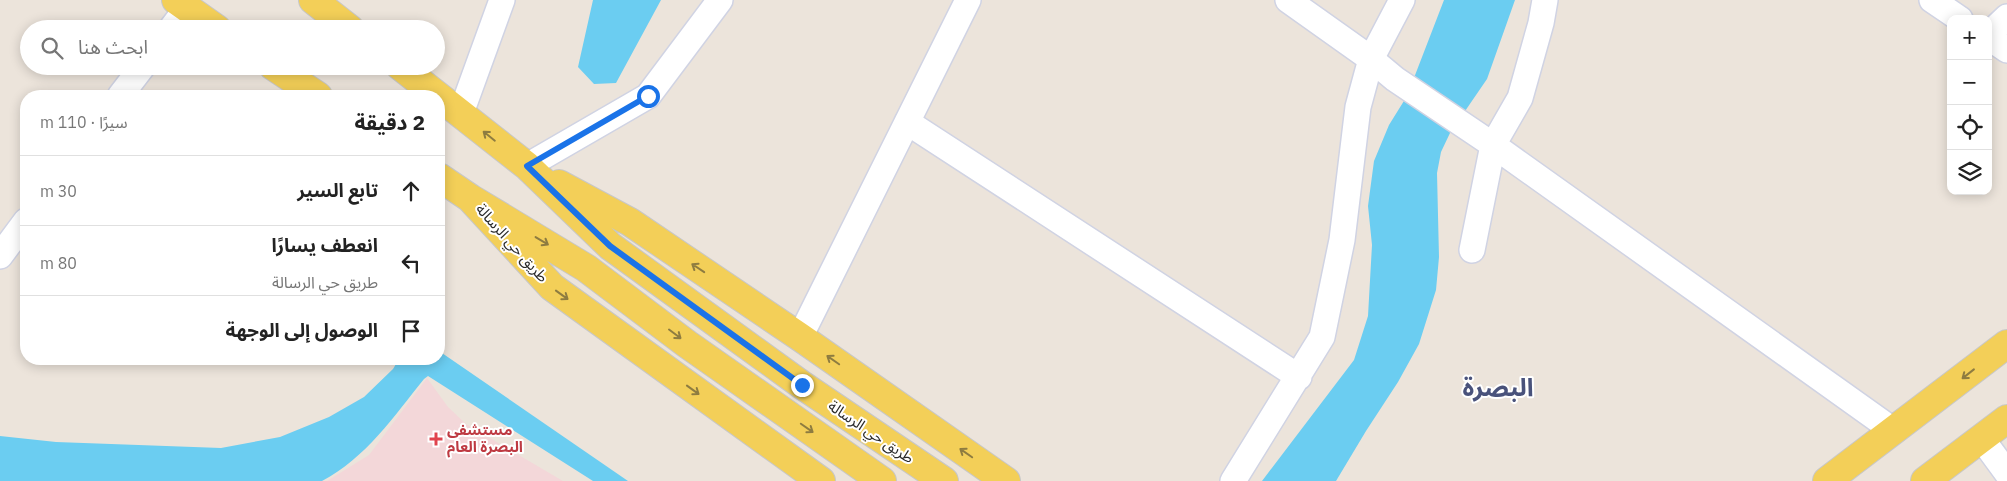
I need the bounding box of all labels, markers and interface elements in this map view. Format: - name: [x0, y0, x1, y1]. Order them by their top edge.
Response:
- map controls: [1947, 15, 1992, 195]
- button: +: [1947, 15, 1992, 60]
- search box: [20, 20, 445, 75]
- icon: search: [38, 34, 66, 62]
- text: ابحث هنا: [78, 35, 148, 59]
- button: −: [1947, 60, 1992, 105]
- route start: [637, 85, 660, 108]
- button: locate: [1947, 105, 1992, 150]
- text: 2 دقيقة: [355, 108, 425, 136]
- text: سيرًا · 110 m: [40, 112, 128, 132]
- one-way arrow: [483, 130, 496, 141]
- button: layers: [1947, 150, 1992, 195]
- icon: ahead: [397, 177, 425, 205]
- text: تابع السير: [297, 178, 378, 202]
- text: 30 m: [40, 181, 77, 201]
- street label: طريق حي الرسالة: [470, 199, 553, 288]
- text: انعطف يسارًا: [271, 233, 378, 257]
- one-way arrow: [534, 237, 548, 247]
- icon: left: [397, 249, 425, 277]
- text: 80 m: [40, 253, 77, 273]
- one-way arrow: [692, 263, 706, 273]
- text: طريق حي الرسالة: [272, 272, 378, 292]
- one-way arrow: [555, 289, 568, 300]
- icon: arrive: [397, 317, 425, 345]
- text: الوصول إلى الوجهة: [226, 318, 378, 342]
- one-way arrow: [668, 329, 681, 340]
- one-way arrow: [826, 355, 840, 365]
- one-way arrow: [1961, 369, 1975, 379]
- district label: البصرة: [1463, 370, 1533, 403]
- route end: [791, 374, 814, 397]
- one-way arrow: [686, 385, 700, 395]
- street label: طريق حي الرسالة: [823, 396, 918, 469]
- place label: مستشفى البصرة العام: [447, 420, 523, 458]
- one-way arrow: [800, 423, 814, 433]
- marker: مستشفى البصرة العام: [429, 432, 443, 446]
- one-way arrow: [959, 448, 973, 458]

